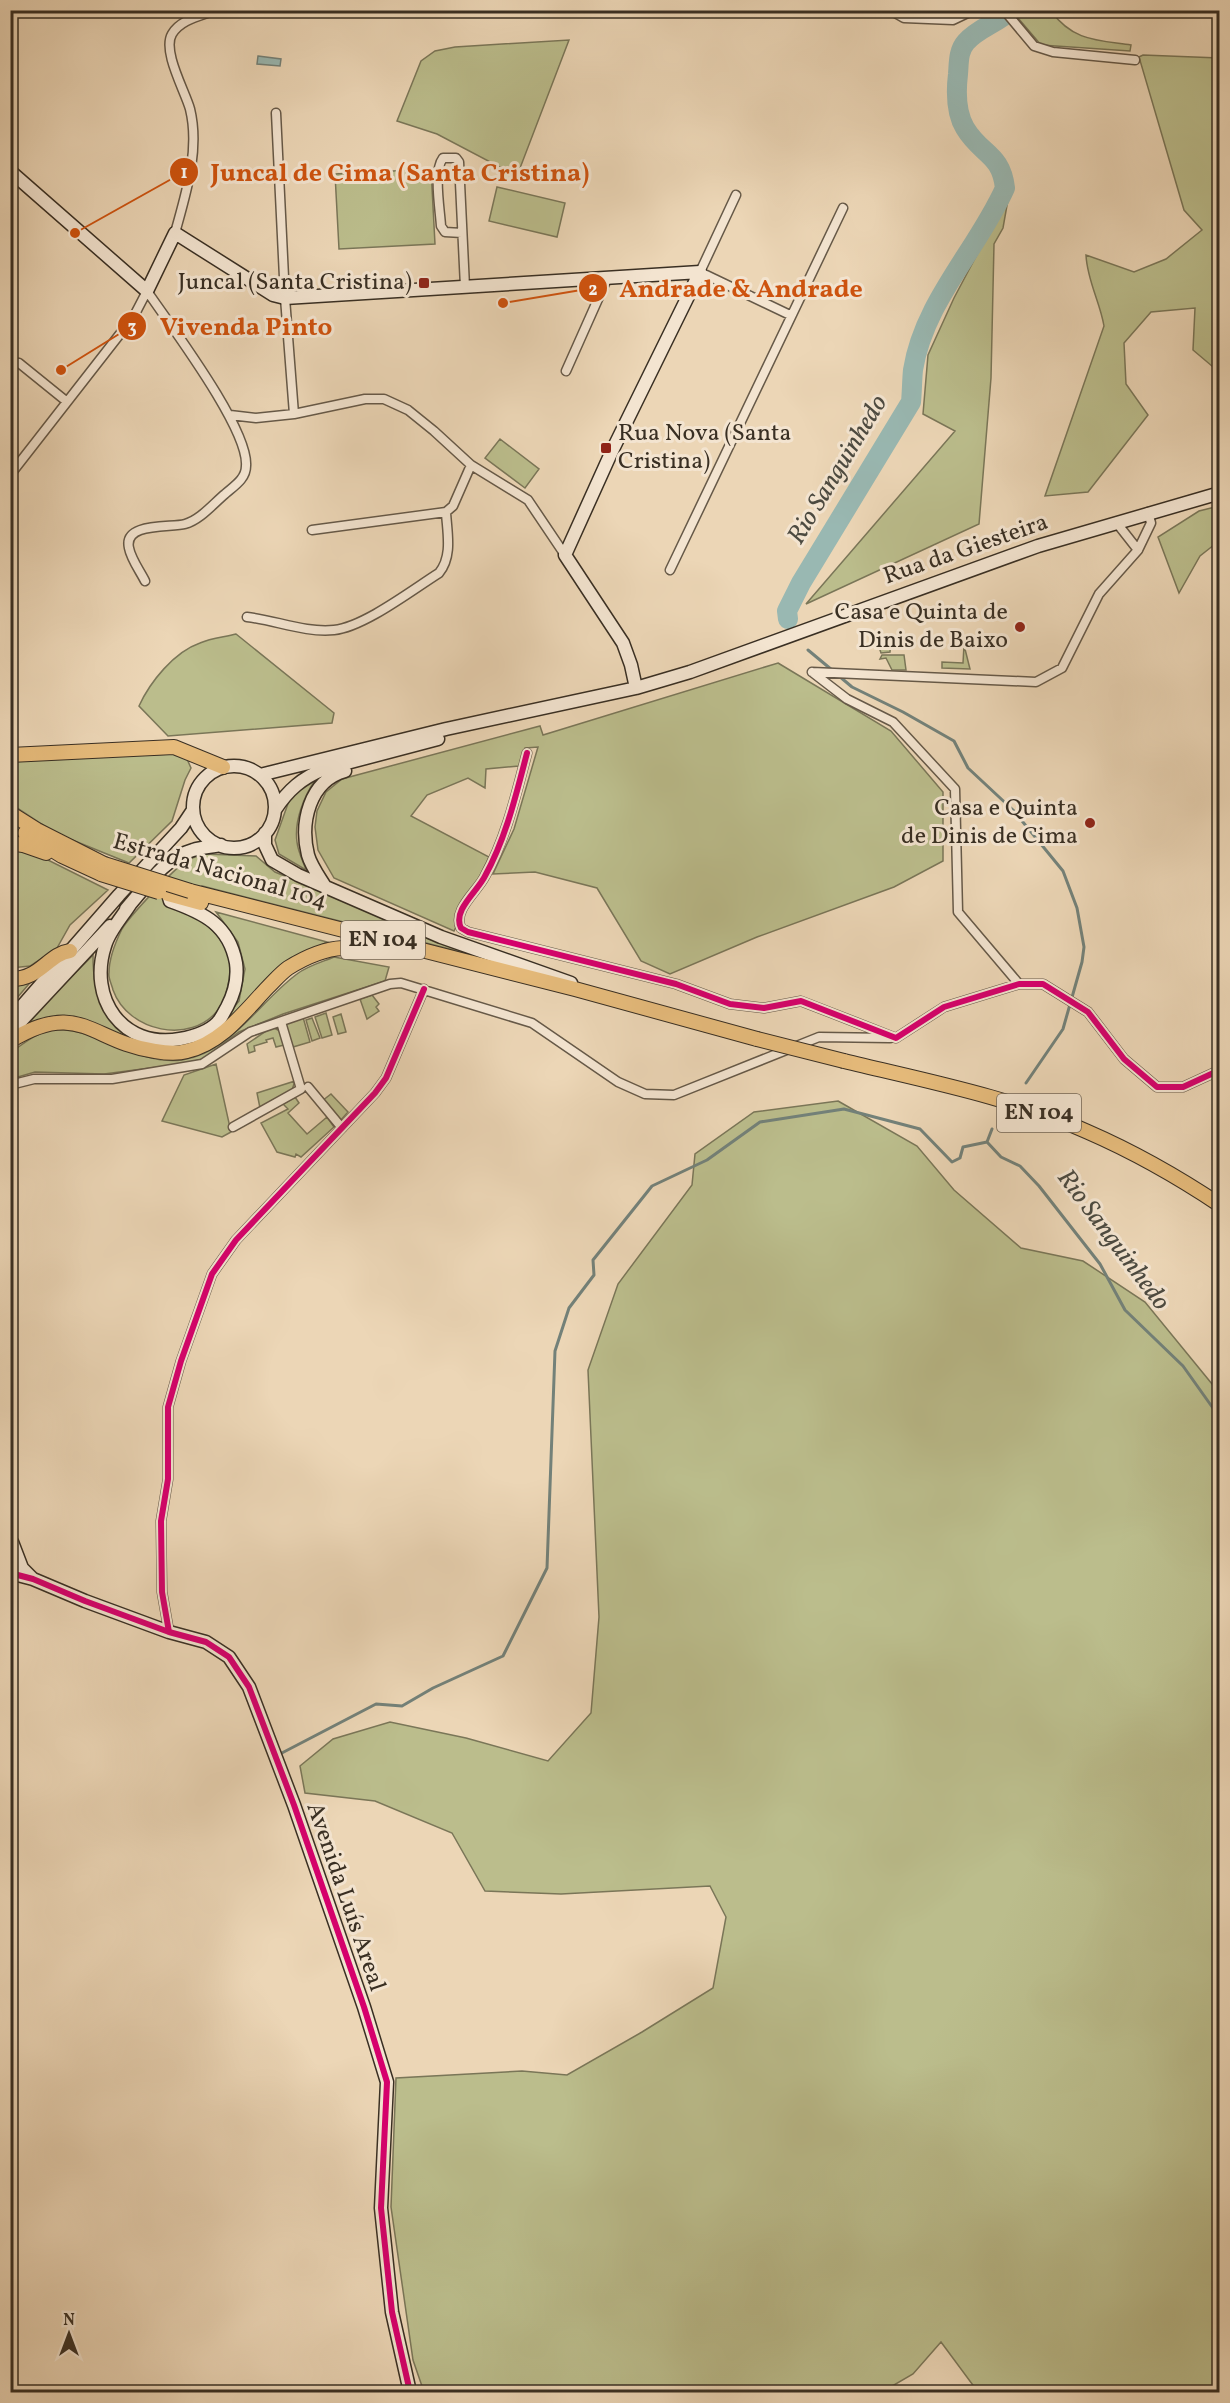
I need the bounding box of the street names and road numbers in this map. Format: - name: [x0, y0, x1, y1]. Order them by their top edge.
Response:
- street label: Rua da Giesteira: [879, 506, 1053, 594]
- street label: Estrada Nacional 104: [109, 825, 331, 919]
- road number: EN 104: [341, 921, 425, 959]
- road number: EN 104: [997, 1094, 1081, 1132]
- street label: Avenida Luís Areal: [297, 1798, 393, 1996]

